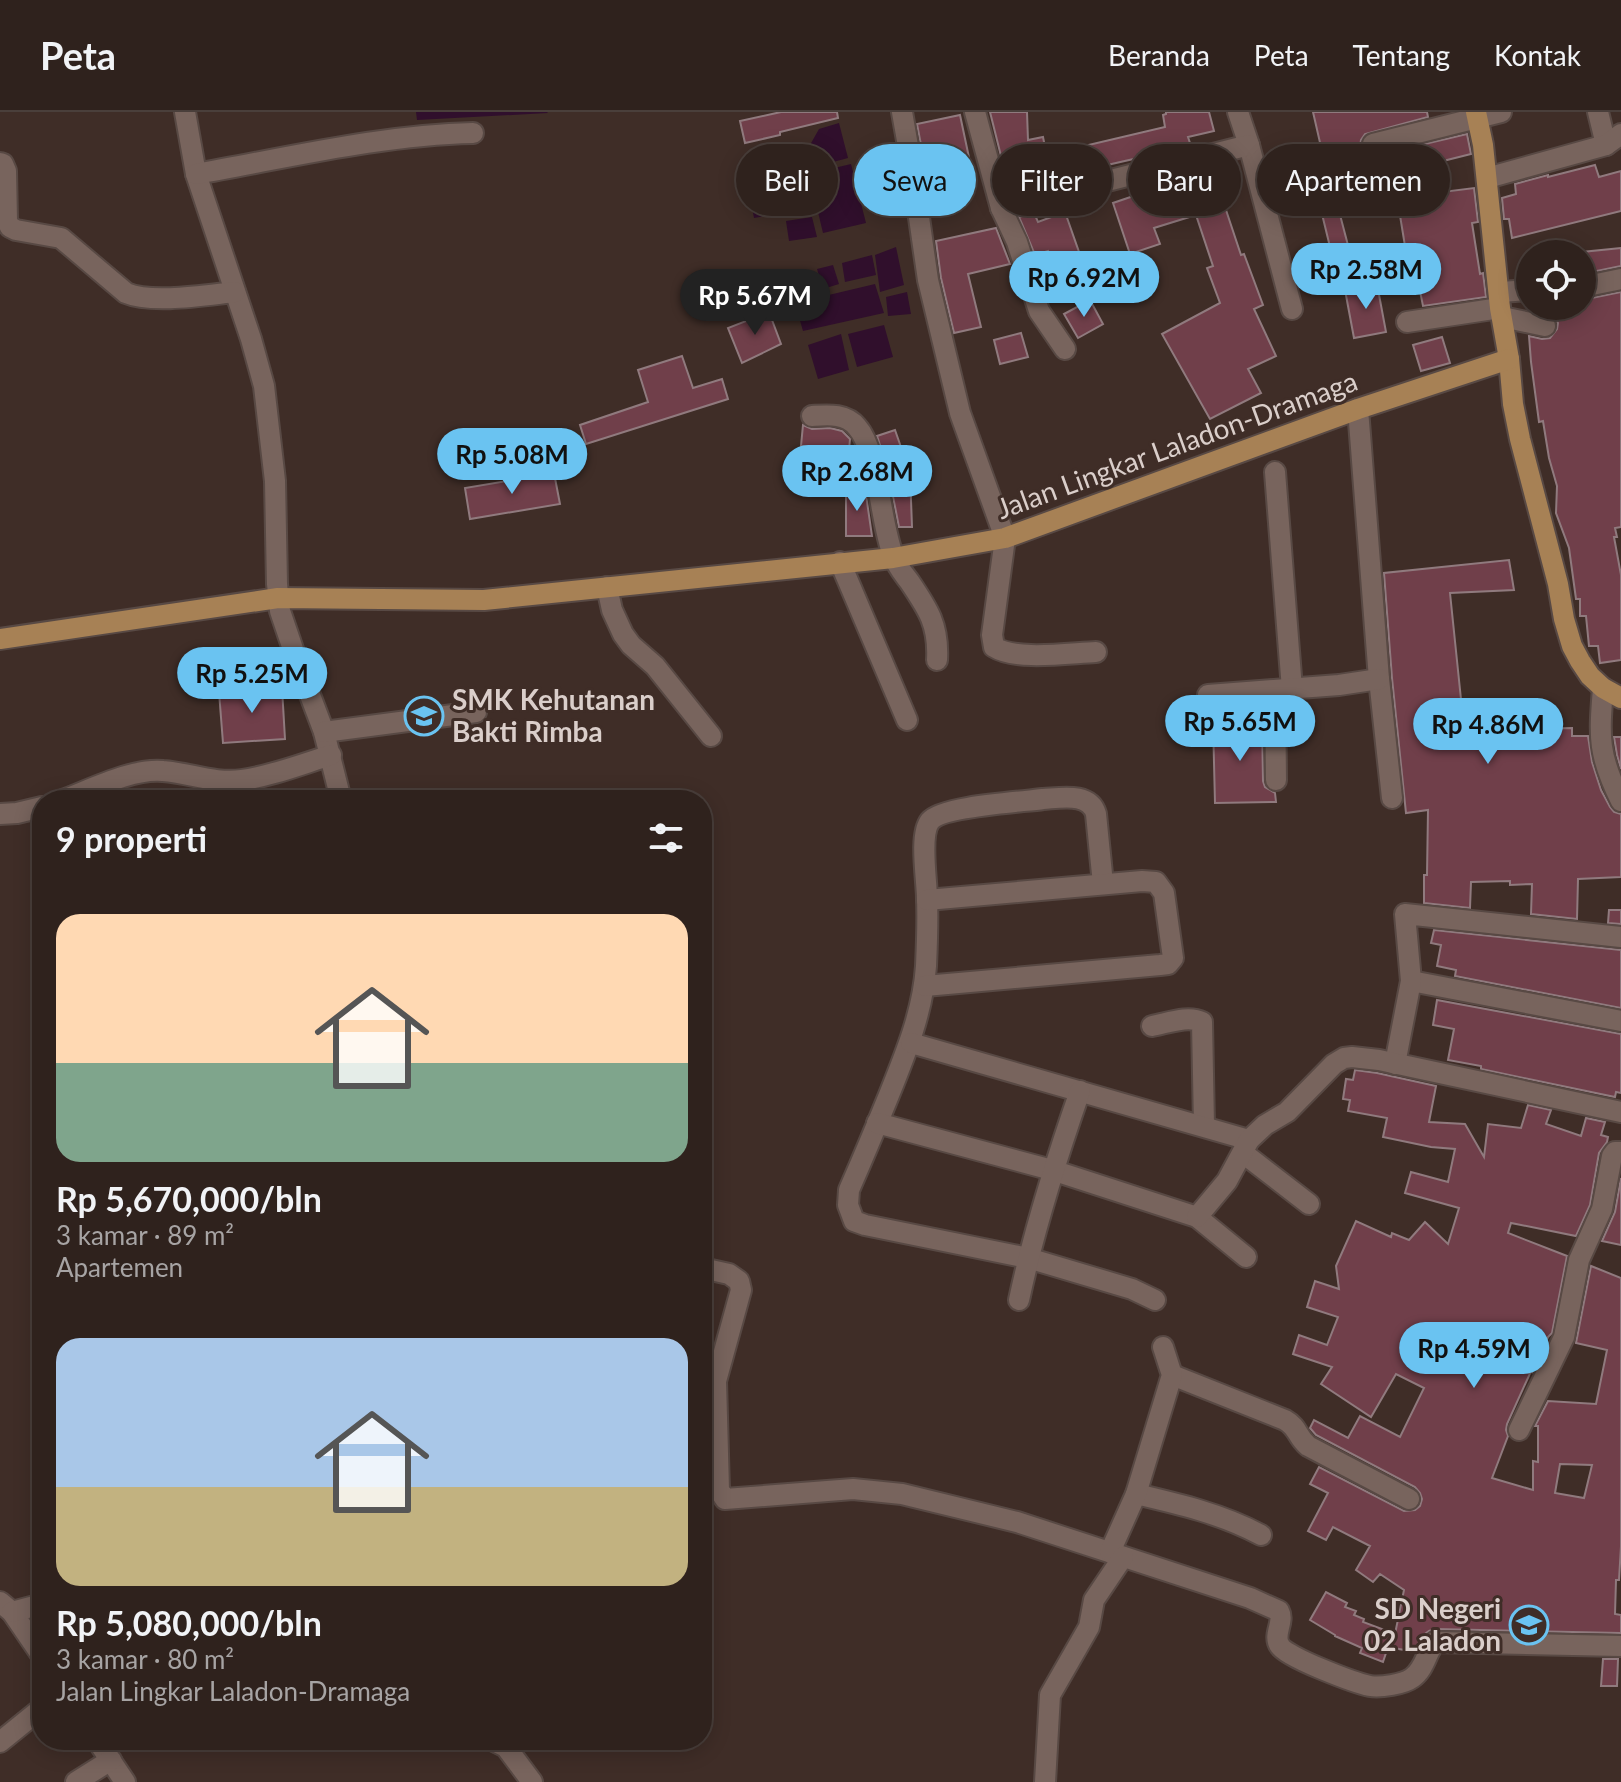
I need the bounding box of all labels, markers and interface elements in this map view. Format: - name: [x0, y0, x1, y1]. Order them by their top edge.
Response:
- text: Peta: [40, 32, 116, 78]
- text: Beranda: [1108, 38, 1210, 72]
- text: Peta: [1254, 38, 1309, 72]
- text: Tentang: [1353, 38, 1450, 72]
- text: Kontak: [1494, 38, 1581, 72]
- chip: Beli: [736, 144, 838, 216]
- chip: Sewa: [854, 144, 976, 216]
- chip: Filter: [992, 144, 1112, 216]
- chip: Baru: [1128, 144, 1241, 216]
- chip: Apartemen: [1257, 144, 1450, 216]
- map controls: [1516, 240, 1596, 320]
- button: locate: [1516, 240, 1596, 320]
- pin: Rp 2.58M: [1283, 243, 1449, 311]
- pin: Rp 6.92M: [1001, 251, 1167, 319]
- text: Rp 2.58M: [1309, 253, 1423, 285]
- text: Rp 6.92M: [1027, 261, 1141, 293]
- pin: Rp 5.67M: [672, 269, 838, 337]
- text: Rp 5.67M: [698, 279, 812, 311]
- street label: Jalan Lingkar Laladon-Dramaga: [992, 363, 1362, 525]
- pin: Rp 5.08M: [429, 428, 595, 496]
- text: Rp 5.08M: [455, 438, 569, 470]
- pin: Rp 2.68M: [774, 445, 940, 513]
- text: Rp 2.68M: [800, 455, 914, 487]
- pin: Rp 5.25M: [169, 647, 335, 715]
- text: Rp 5.25M: [195, 657, 309, 689]
- place label: SMK Kehutanan Bakti Rimba: [452, 682, 655, 748]
- school or university icon: SMK Kehutanan Bakti Rimba: [403, 695, 445, 737]
- pin: Rp 5.65M: [1157, 695, 1323, 763]
- pin: Rp 4.86M: [1405, 698, 1571, 766]
- text: Rp 5.65M: [1183, 705, 1297, 737]
- text: Rp 4.86M: [1431, 708, 1545, 740]
- icon: filters: [644, 816, 688, 860]
- text: 9 properti: [56, 818, 207, 859]
- icon: home: [300, 966, 444, 1110]
- text: Rp 5,670,000/bln: [56, 1178, 322, 1219]
- text: 3 kamar · 89 m²: [56, 1219, 234, 1251]
- text: Apartemen: [56, 1251, 183, 1283]
- pin: Rp 4.59M: [1391, 1322, 1557, 1390]
- text: Rp 4.59M: [1417, 1332, 1531, 1364]
- icon: home: [300, 1390, 444, 1534]
- place label: SD Negeri 02 Laladon: [1364, 1591, 1501, 1657]
- text: Rp 5,080,000/bln: [56, 1602, 322, 1643]
- school or university icon: SD Negeri 02 Laladon: [1508, 1604, 1550, 1646]
- text: 3 kamar · 80 m²: [56, 1643, 234, 1675]
- text: Jalan Lingkar Laladon-Dramaga: [56, 1675, 410, 1707]

